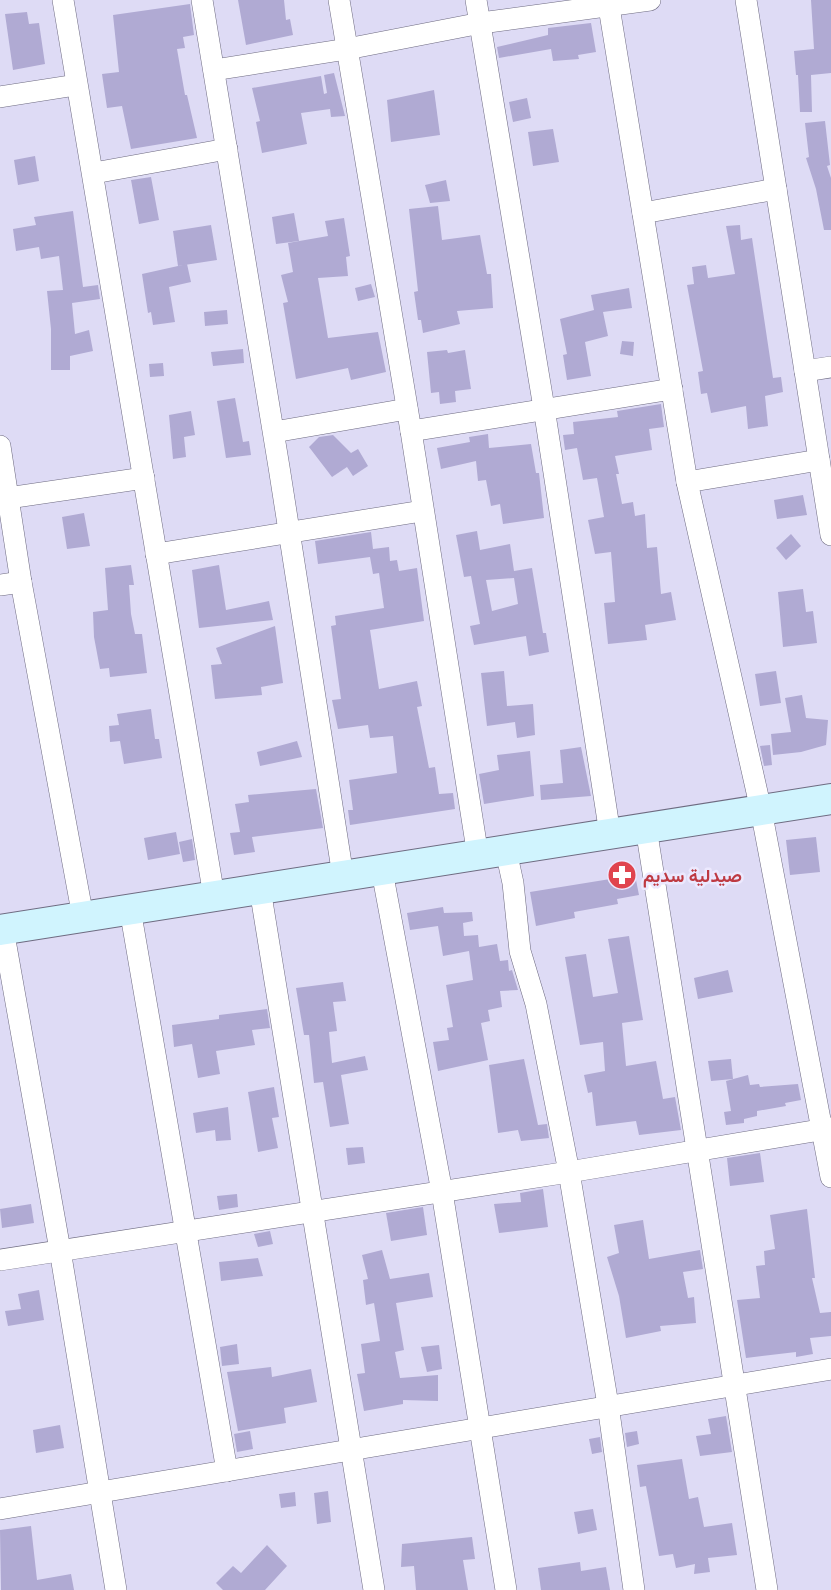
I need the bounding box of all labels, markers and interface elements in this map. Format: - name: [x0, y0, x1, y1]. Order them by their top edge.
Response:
- pharmacy icon: صيدلية سديم: [606, 859, 638, 891]
- place label: صيدلية سديم: [643, 864, 742, 888]

